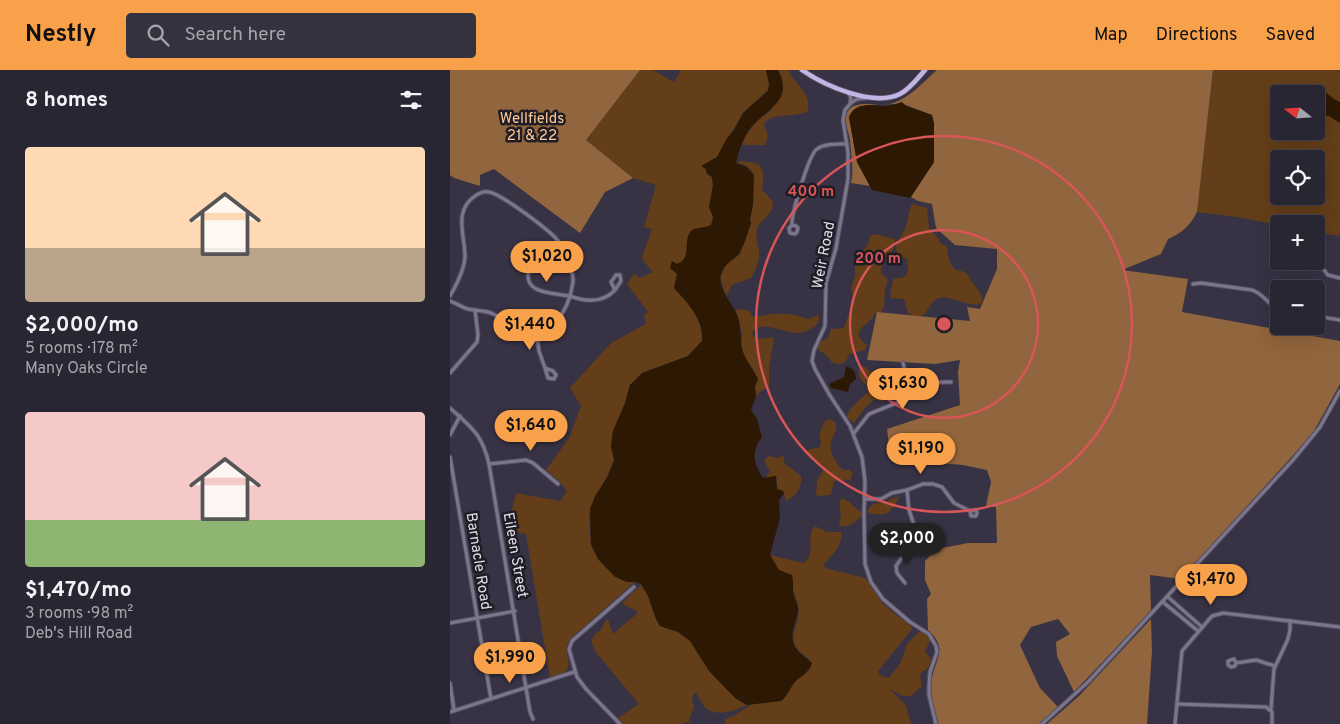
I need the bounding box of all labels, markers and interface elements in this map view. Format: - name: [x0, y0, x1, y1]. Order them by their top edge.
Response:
- search box: [126, 13, 476, 58]
- text: Nestly: [25, 20, 96, 50]
- icon: search: [144, 21, 172, 49]
- text: Search here: [184, 23, 286, 47]
- text: Map: [1094, 24, 1128, 47]
- text: Directions: [1156, 24, 1238, 47]
- text: Saved: [1266, 24, 1315, 47]
- north arrow: [1270, 85, 1325, 140]
- map controls: [1270, 85, 1325, 335]
- icon: filters: [397, 86, 425, 114]
- text: 8 homes: [25, 87, 108, 114]
- park label: Wellfields 21 & 22: [500, 110, 564, 146]
- button: locate: [1270, 150, 1325, 205]
- icon: home: [180, 179, 270, 269]
- text: 400 m: [788, 183, 834, 202]
- button: +: [1270, 215, 1325, 270]
- street label: Weir Road: [809, 220, 840, 291]
- pin: $1,020: [506, 240, 588, 283]
- text: $1,020: [521, 247, 573, 267]
- text: 200 m: [855, 250, 901, 269]
- button: −: [1270, 280, 1325, 335]
- pin: $1,440: [489, 308, 571, 351]
- text: $2,000/mo: [25, 312, 139, 339]
- text: $1,440: [504, 315, 556, 335]
- centre of rings: [935, 315, 953, 333]
- text: 5 rooms · 178 m²: [25, 339, 138, 359]
- text: Many Oaks Circle: [25, 359, 148, 379]
- pin: $1,630: [862, 368, 944, 410]
- text: $1,630: [878, 374, 928, 394]
- pin: $1,640: [490, 410, 572, 452]
- text: $1,640: [506, 416, 556, 436]
- pin: $1,190: [880, 432, 962, 475]
- text: $1,190: [897, 439, 945, 459]
- icon: home: [180, 444, 270, 534]
- street label: Barnacle Road: [460, 511, 495, 611]
- street label: Eileen Street: [498, 511, 531, 600]
- pin: $2,000: [866, 522, 948, 565]
- text: $2,000: [879, 529, 935, 549]
- pin: $1,470: [1170, 564, 1252, 606]
- text: $1,470: [1186, 570, 1236, 590]
- text: $1,470/mo: [25, 577, 132, 604]
- text: 3 rooms · 98 m²: [25, 604, 133, 624]
- text: Deb's Hill Road: [25, 624, 133, 644]
- pin: $1,990: [469, 642, 551, 684]
- text: $1,990: [485, 648, 535, 668]

